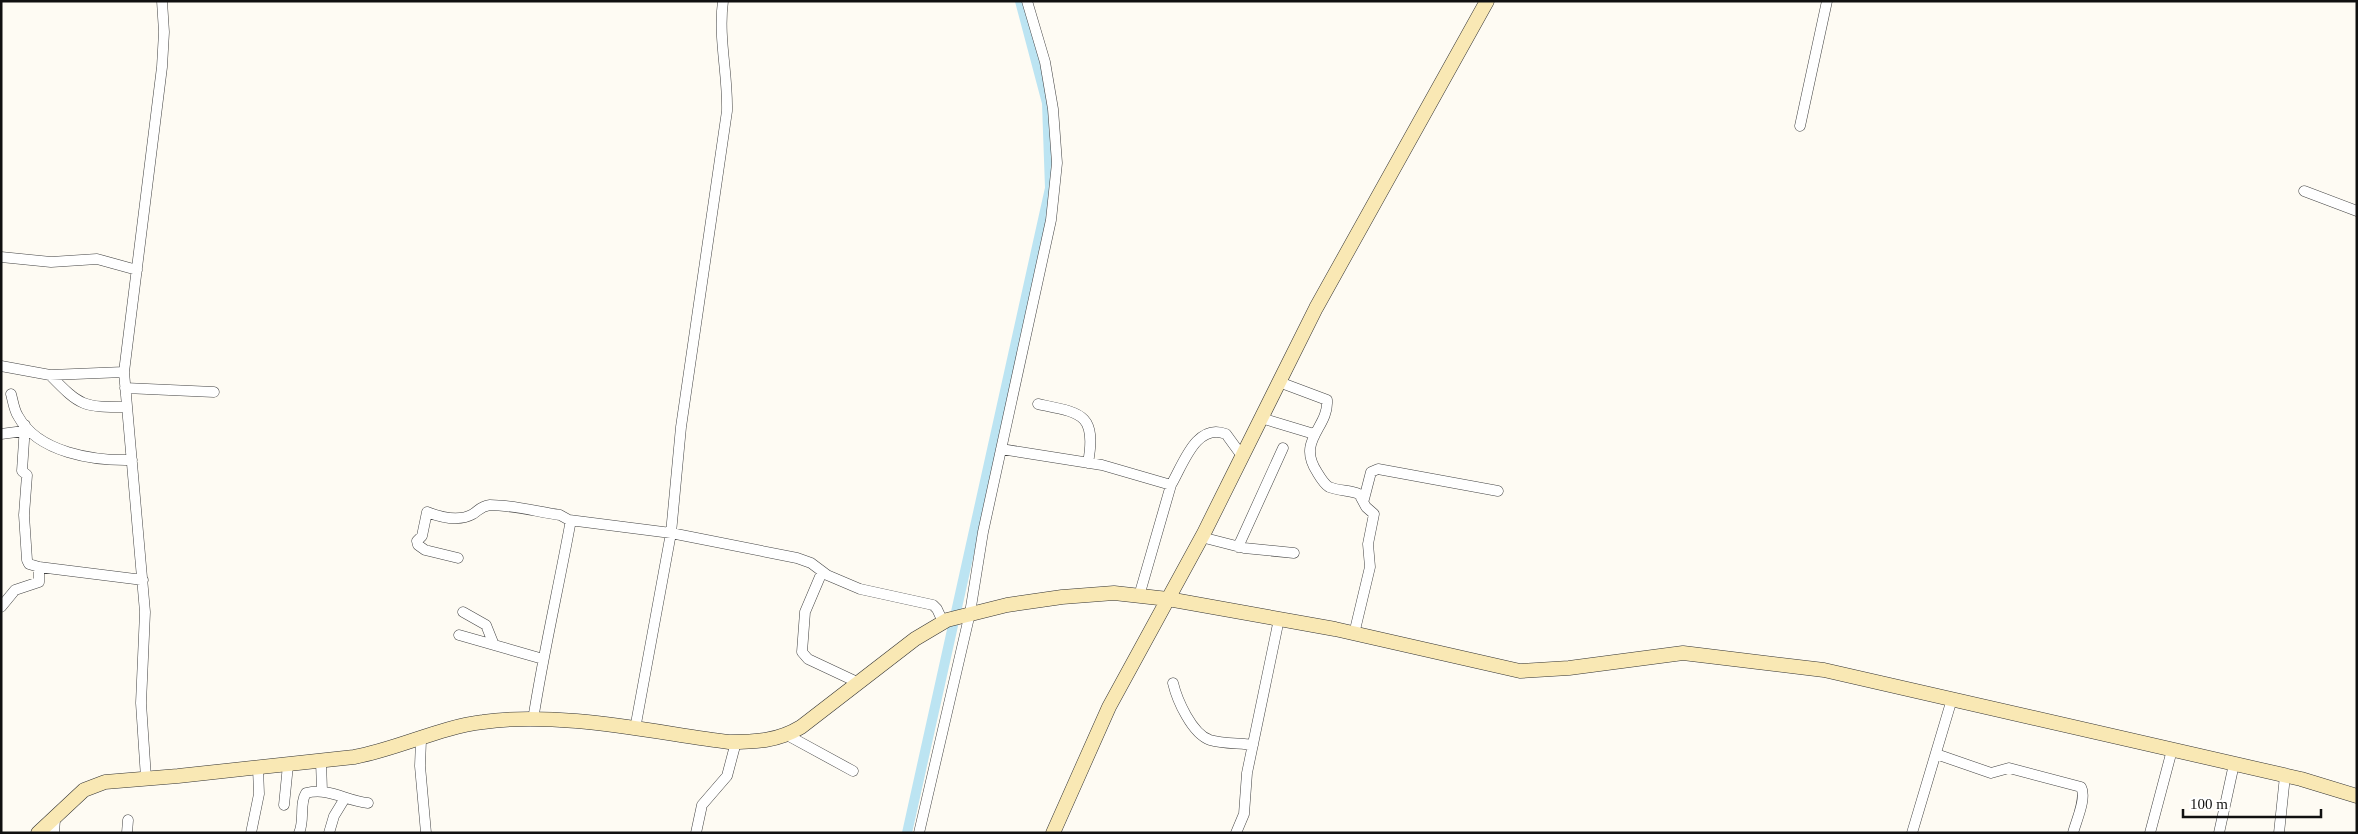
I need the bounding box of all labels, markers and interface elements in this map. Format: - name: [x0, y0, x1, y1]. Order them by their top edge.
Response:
- scale bar: [2183, 786, 2320, 818]
- text: 100 m: [2190, 796, 2228, 812]

